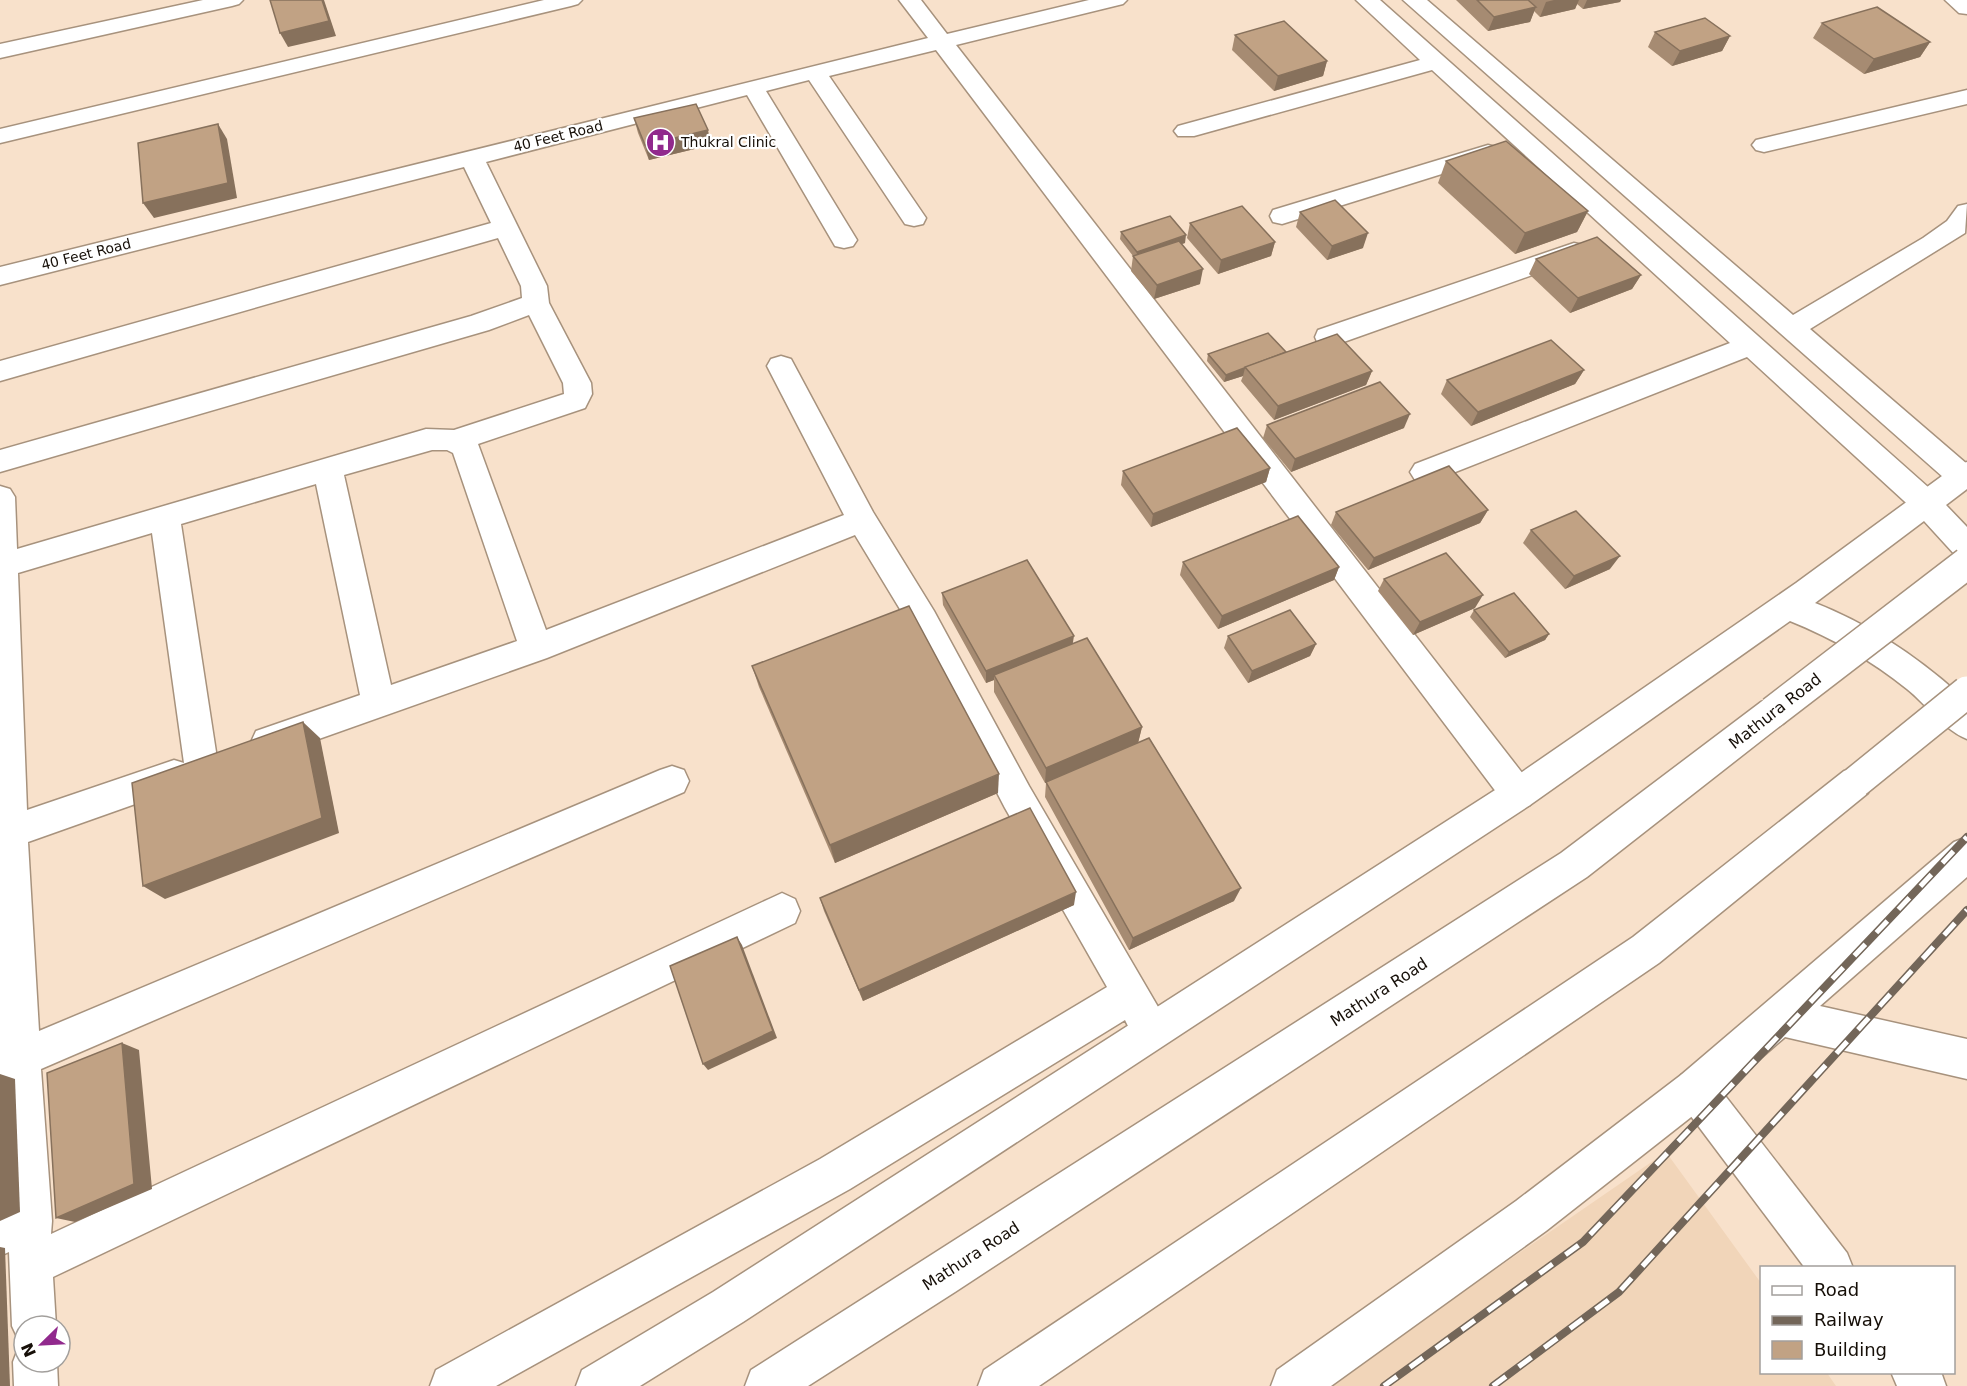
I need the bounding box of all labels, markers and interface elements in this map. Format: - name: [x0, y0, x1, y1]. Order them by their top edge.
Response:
- street label: 40 Feet Road: [511, 117, 605, 155]
- hospital icon: Thukral Clinic: [644, 126, 676, 158]
- place label: Thukral Clinic: [680, 134, 776, 150]
- street label: 40 Feet Road: [39, 235, 133, 273]
- street label: Mathura Road: [1725, 669, 1825, 753]
- street label: Mathura Road: [1327, 954, 1431, 1030]
- street label: Mathura Road: [919, 1218, 1023, 1294]
- legend: [1760, 1266, 1955, 1374]
- text: Road: [1814, 1279, 1859, 1300]
- text: Railway: [1814, 1309, 1884, 1330]
- north arrow: [12, 1314, 72, 1374]
- text: Building: [1814, 1339, 1887, 1360]
- text: N: [17, 1340, 40, 1360]

